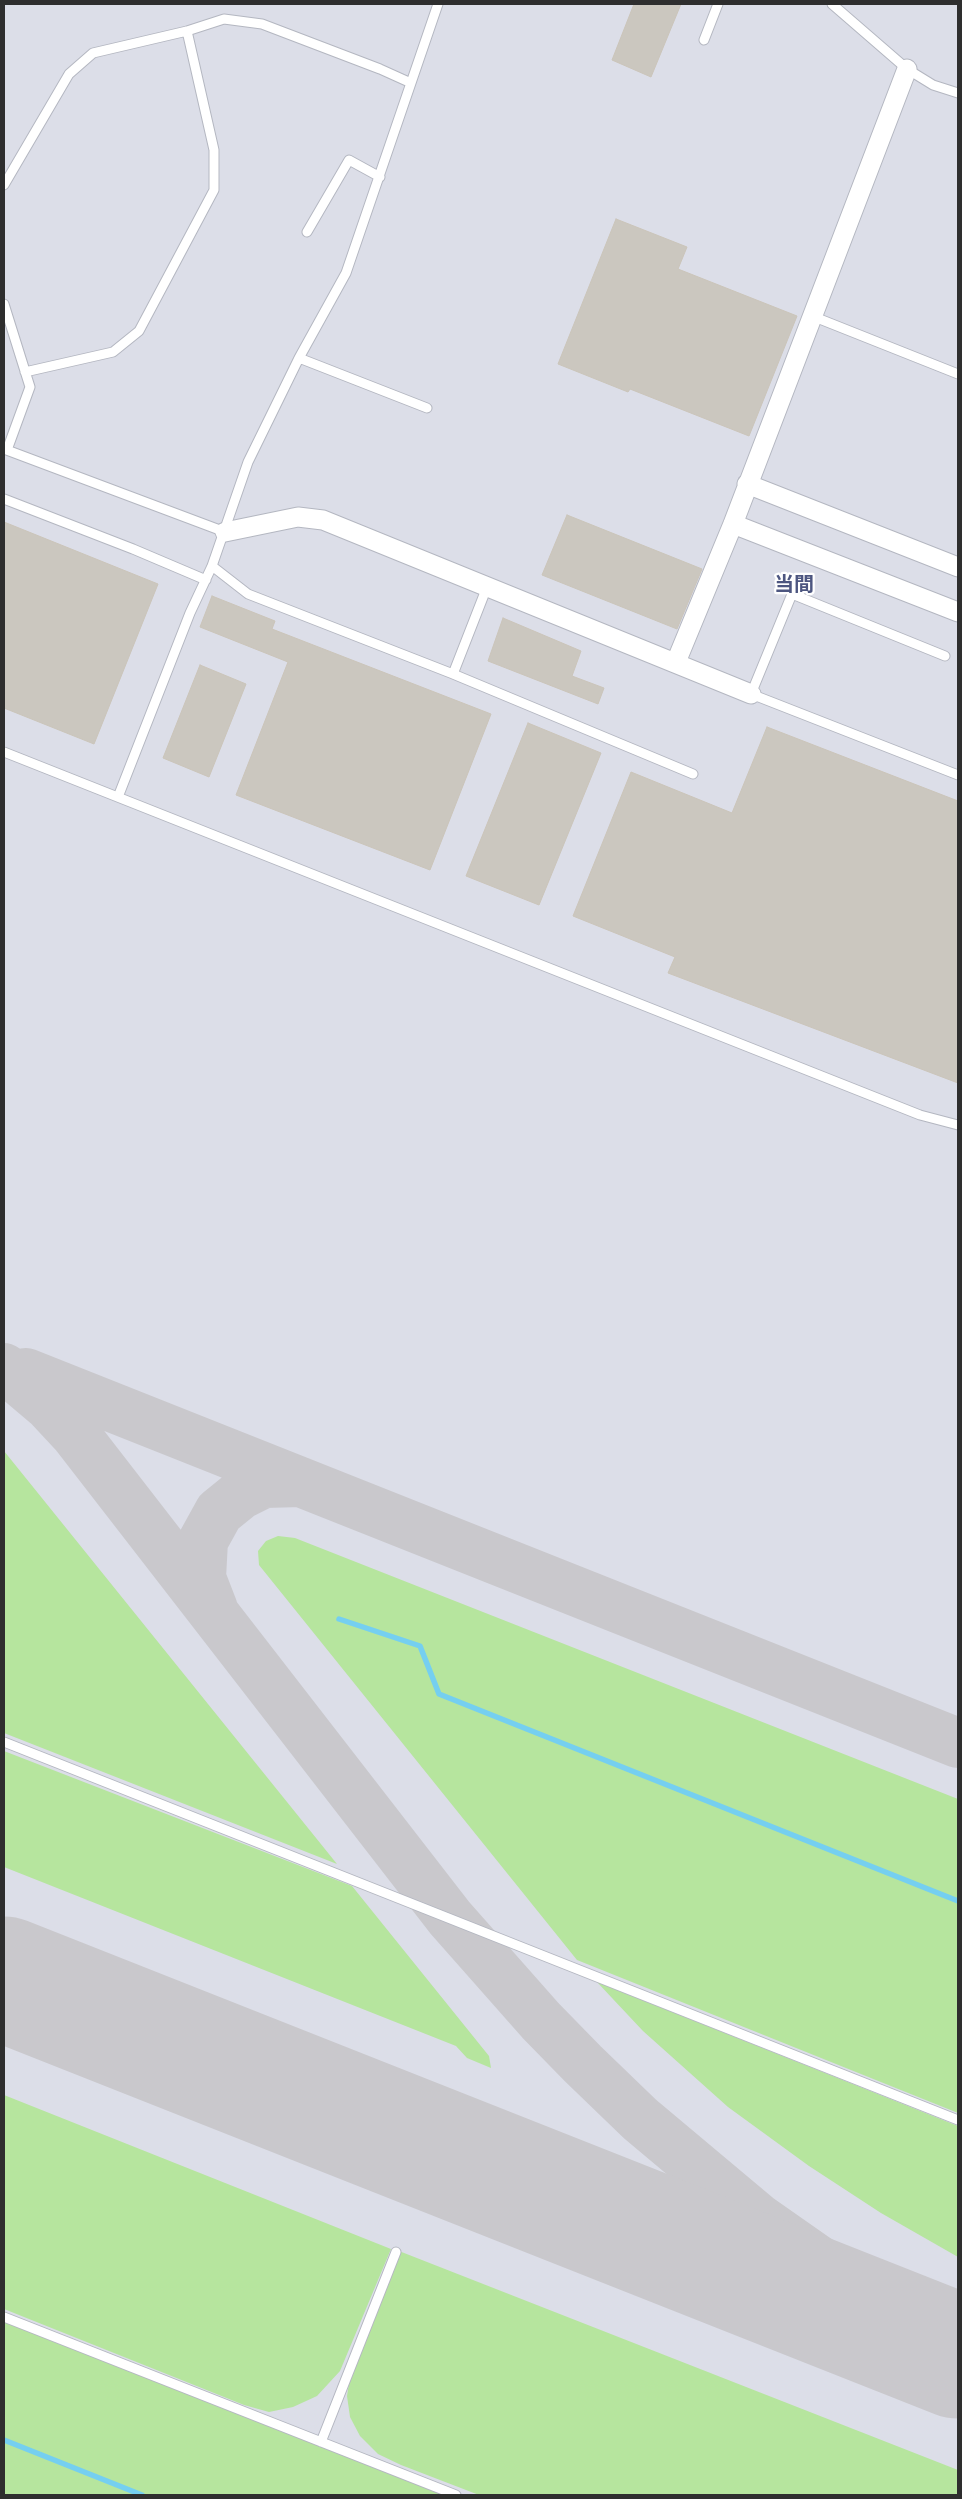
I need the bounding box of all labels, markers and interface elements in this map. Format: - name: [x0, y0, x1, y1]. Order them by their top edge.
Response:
- district label: 当間: [774, 574, 814, 598]

